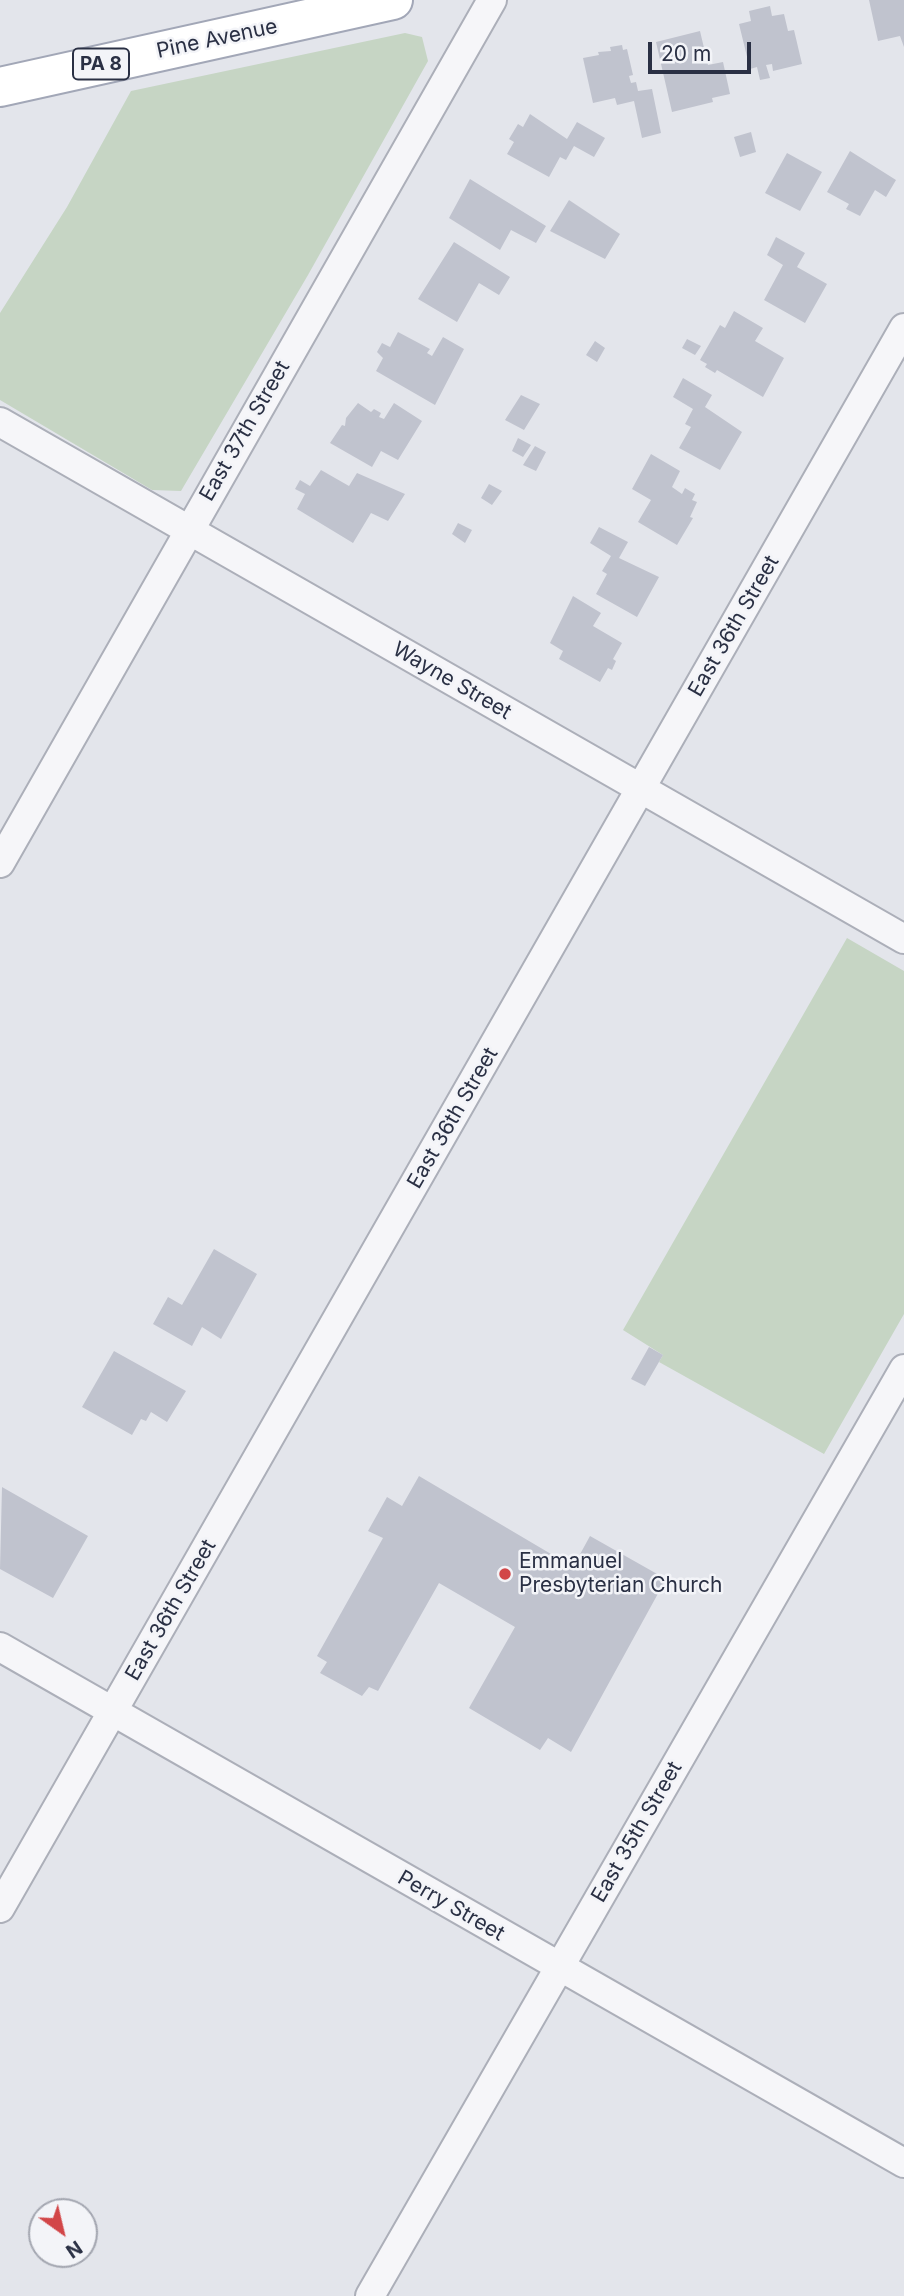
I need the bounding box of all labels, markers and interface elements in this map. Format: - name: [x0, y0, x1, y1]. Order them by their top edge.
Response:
- street label: Pine Avenue: [154, 14, 280, 64]
- scale bar: [652, 28, 755, 72]
- text: 20 m: [661, 41, 711, 66]
- road number: PA 8: [73, 48, 129, 80]
- street label: East 37th Street: [195, 356, 295, 506]
- street label: East 36th Street: [683, 551, 785, 701]
- street label: Wayne Street: [388, 637, 516, 725]
- street label: East 36th Street: [402, 1043, 504, 1193]
- street label: East 36th Street: [120, 1535, 222, 1685]
- place label: Emmanuel Presbyterian Church: [519, 1549, 722, 1599]
- marker: Emmanuel Presbyterian Church: [497, 1566, 513, 1582]
- street label: East 35th Street: [586, 1757, 688, 1907]
- street label: Perry Street: [393, 1865, 509, 1947]
- north arrow: [28, 2198, 98, 2268]
- text: N: [61, 2236, 86, 2263]

